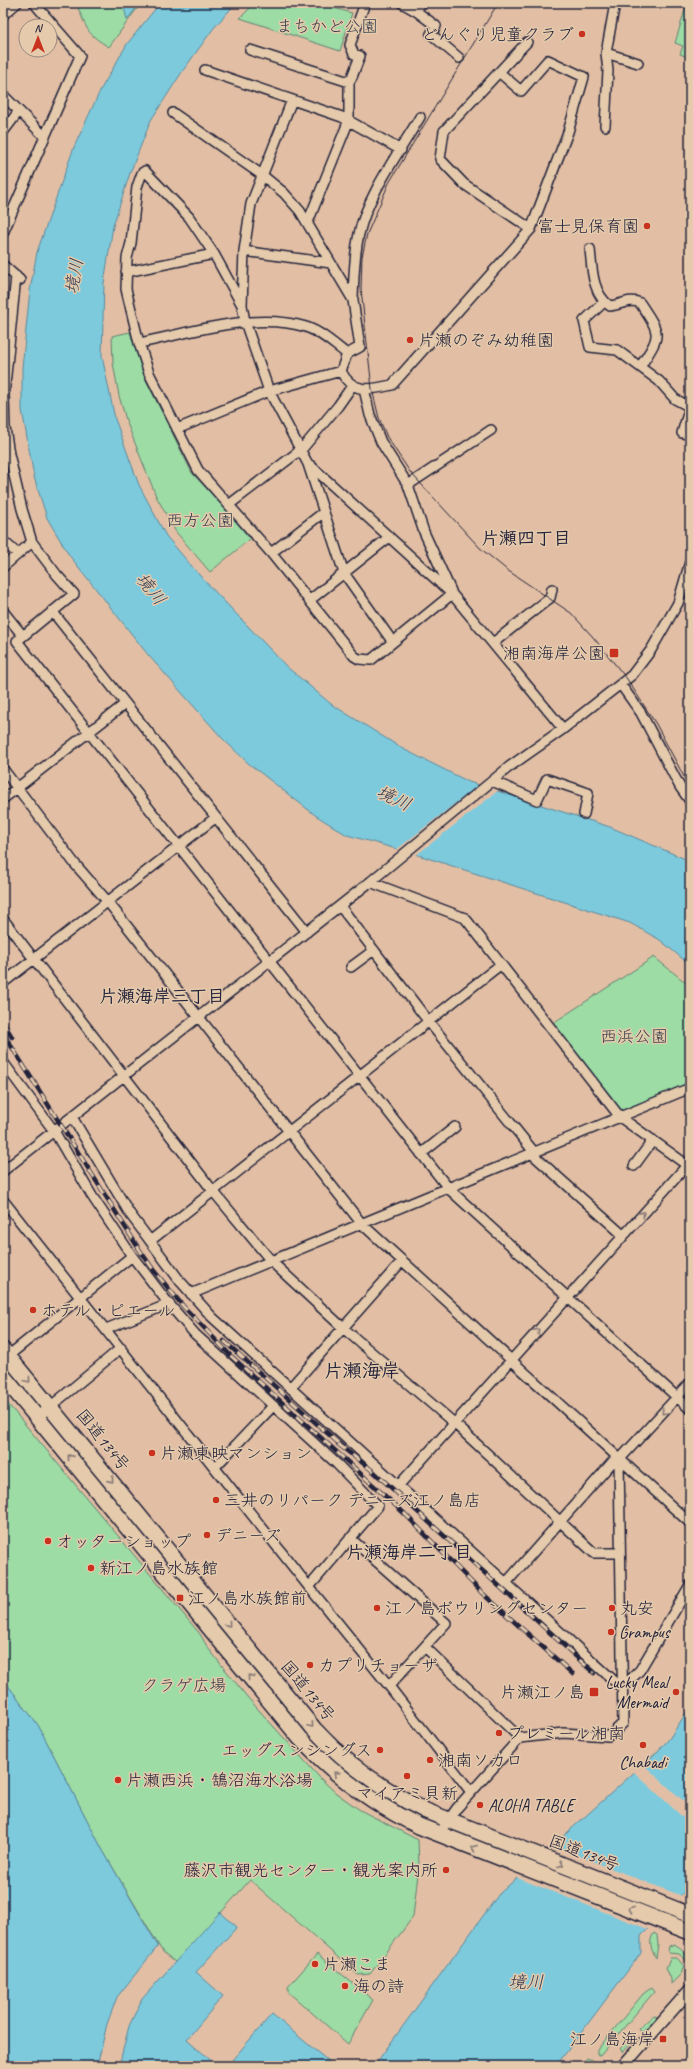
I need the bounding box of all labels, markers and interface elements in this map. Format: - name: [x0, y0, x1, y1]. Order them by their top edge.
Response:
- park label: まちかど公園: [276, 16, 378, 37]
- north arrow: [18, 18, 58, 58]
- text: N: [35, 21, 44, 35]
- place label: どんぐり児童クラブ: [421, 24, 574, 45]
- marker: どんぐり児童クラブ: [577, 29, 587, 39]
- place label: 富士見保育園: [537, 216, 639, 237]
- marker: 富士見保育園: [642, 221, 652, 231]
- water label: 境川: [60, 257, 88, 295]
- place label: 片瀬のぞみ幼稚園: [418, 330, 554, 351]
- marker: 片瀬のぞみ幼稚園: [405, 335, 415, 345]
- park label: 西方公園: [166, 510, 234, 531]
- district label: 片瀬四丁目: [481, 527, 571, 549]
- water label: 境川: [131, 568, 171, 610]
- place label: 湘南海岸公園: [503, 643, 605, 664]
- marker: 湘南海岸公園: [608, 647, 620, 659]
- water label: 境川: [373, 780, 415, 816]
- district label: 片瀬海岸三丁目: [99, 985, 225, 1007]
- park label: 西浜公園: [600, 1026, 668, 1047]
- one-way arrow: [638, 1211, 645, 1219]
- place label: ホテル・ピエール: [41, 1300, 175, 1321]
- marker: ホテル・ピエール: [28, 1305, 38, 1315]
- one-way arrow: [532, 1329, 539, 1336]
- district label: 片瀬海岸: [324, 1359, 400, 1383]
- one-way arrow: [24, 1375, 31, 1383]
- street label: 国道134号: [72, 1405, 134, 1475]
- one-way arrow: [661, 1407, 669, 1415]
- place label: 片瀬東映マンション: [160, 1443, 312, 1464]
- marker: 片瀬東映マンション: [147, 1448, 157, 1458]
- one-way arrow: [68, 1454, 75, 1461]
- one-way arrow: [106, 1476, 113, 1483]
- place label: 三井のリパーク デニーズ江ノ島店: [224, 1490, 481, 1511]
- marker: 三井のリパーク デニーズ江ノ島店: [211, 1495, 221, 1505]
- place label: デニーズ: [215, 1525, 281, 1546]
- marker: デニーズ: [202, 1530, 212, 1540]
- place label: オッターショップ: [56, 1531, 191, 1552]
- marker: オッターショップ: [43, 1536, 53, 1546]
- district label: 片瀬海岸二丁目: [346, 1541, 472, 1563]
- place label: 新江ノ島水族館: [99, 1558, 218, 1579]
- marker: 新江ノ島水族館: [86, 1563, 96, 1573]
- place label: 江ノ島水族館前: [188, 1588, 307, 1609]
- marker: 江ノ島水族館前: [175, 1593, 185, 1603]
- place label: 江ノ島ボウリングセンター: [385, 1598, 588, 1619]
- place label: 丸安: [620, 1598, 654, 1619]
- marker: 江ノ島ボウリングセンター: [372, 1603, 382, 1613]
- marker: 丸安: [607, 1603, 617, 1613]
- one-way arrow: [224, 1620, 231, 1627]
- place label: Grampus: [619, 1622, 672, 1643]
- marker: Grampus: [606, 1627, 616, 1637]
- place label: カプリチョーザ: [318, 1655, 438, 1676]
- street label: 国道134号: [276, 1656, 340, 1726]
- marker: カプリチョーザ: [305, 1660, 315, 1670]
- place label: Lucky Meal Mermaid: [605, 1672, 671, 1713]
- one-way arrow: [247, 1674, 254, 1681]
- park label: クラゲ広場: [142, 1675, 227, 1696]
- place label: 片瀬江ノ島: [500, 1682, 585, 1703]
- marker: 片瀬江ノ島: [588, 1686, 600, 1698]
- marker: Lucky Meal Mermaid: [671, 1687, 681, 1697]
- one-way arrow: [306, 1720, 313, 1728]
- place label: プレミール湘南: [507, 1723, 625, 1744]
- marker: プレミール湘南: [494, 1728, 504, 1738]
- place label: エッグスンシングス: [221, 1740, 372, 1761]
- marker: Chabadi: [638, 1740, 648, 1750]
- marker: エッグスンシングス: [375, 1745, 385, 1755]
- place label: 湘南ソカロ: [438, 1750, 523, 1771]
- place label: Chabadi: [619, 1752, 670, 1773]
- marker: 湘南ソカロ: [425, 1755, 435, 1765]
- place label: 片瀬西浜・鵠沼海水浴場: [126, 1770, 313, 1791]
- one-way arrow: [333, 1771, 341, 1778]
- marker: マイアミ貝新: [402, 1771, 412, 1781]
- marker: 片瀬西浜・鵠沼海水浴場: [113, 1775, 123, 1785]
- place label: マイアミ貝新: [356, 1783, 458, 1804]
- place label: ALOHA TABLE: [488, 1795, 577, 1816]
- marker: ALOHA TABLE: [475, 1800, 485, 1810]
- street label: 国道134号: [546, 1830, 622, 1876]
- one-way arrow: [471, 1845, 478, 1853]
- place label: 藤沢市観光センター・観光案内所: [184, 1860, 438, 1881]
- one-way arrow: [558, 1860, 565, 1868]
- marker: 藤沢市観光センター・観光案内所: [441, 1865, 451, 1875]
- one-way arrow: [628, 1905, 635, 1913]
- place label: 片瀬こま: [323, 1954, 391, 1975]
- marker: 片瀬こま: [310, 1959, 320, 1969]
- water label: 境川: [508, 1971, 544, 1993]
- place label: 海の詩: [353, 1976, 404, 1997]
- marker: 海の詩: [340, 1981, 350, 1991]
- place label: 江ノ島海岸: [570, 2029, 655, 2050]
- marker: 江ノ島海岸: [658, 2034, 668, 2044]

